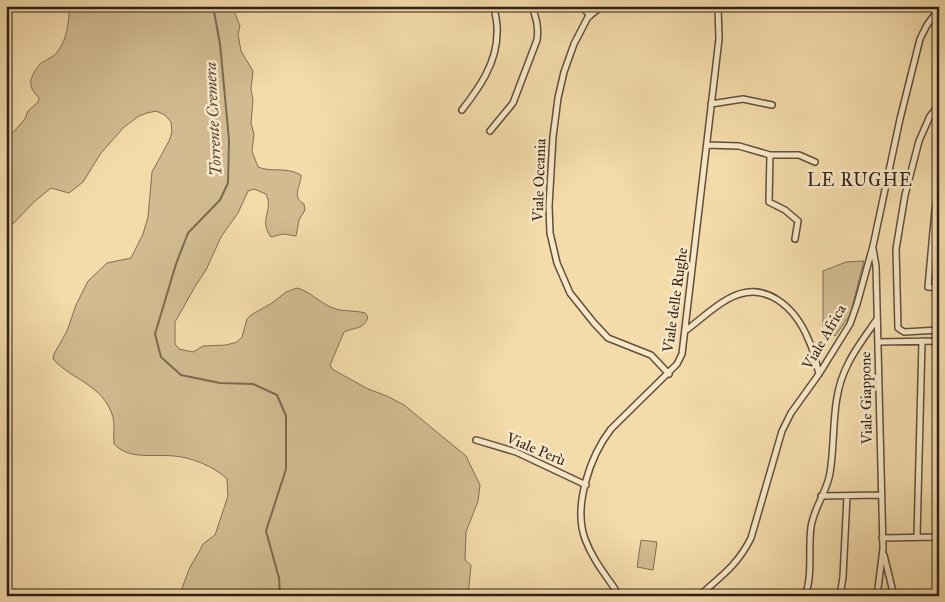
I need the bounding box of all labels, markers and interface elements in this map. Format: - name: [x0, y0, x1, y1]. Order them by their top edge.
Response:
- water label: Torrente Cremera: [201, 61, 225, 177]
- street label: Viale Oceania: [529, 137, 549, 223]
- district label: LE RUGHE: [807, 169, 913, 191]
- street label: Viale delle Rughe: [659, 246, 691, 355]
- street label: Viale Africa: [798, 301, 850, 373]
- street label: Viale Giappone: [856, 351, 876, 446]
- street label: Viale Perù: [503, 428, 568, 470]

